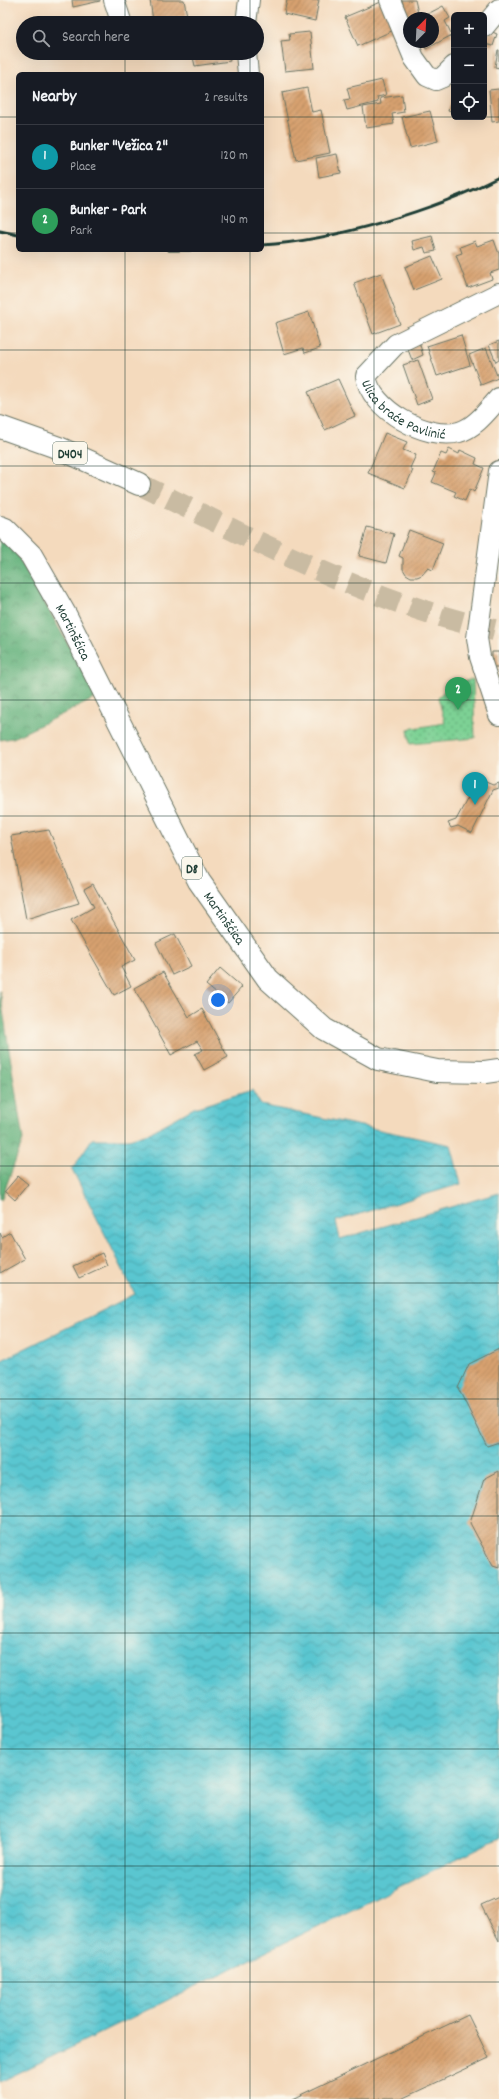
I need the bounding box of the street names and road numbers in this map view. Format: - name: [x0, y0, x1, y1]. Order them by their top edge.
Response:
- street label: Ulica braće Pavlinić: [355, 377, 446, 446]
- road number: D404: [53, 442, 87, 464]
- street label: Martinšćica: [49, 601, 95, 665]
- road number: D8: [182, 857, 202, 879]
- street label: Martinšćica: [198, 888, 249, 950]

